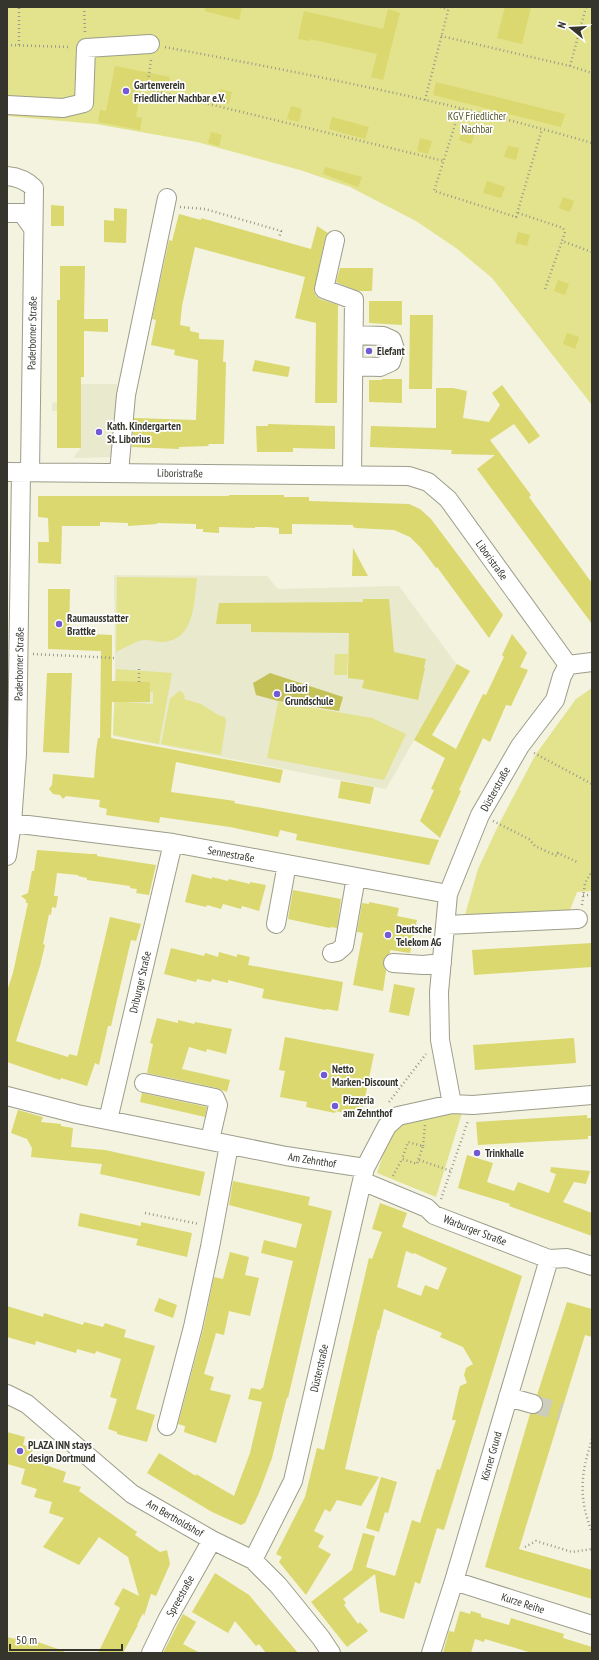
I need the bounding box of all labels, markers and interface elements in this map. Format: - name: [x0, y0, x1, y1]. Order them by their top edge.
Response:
- north arrow: [551, 8, 591, 48]
- text: N: [554, 20, 569, 30]
- place label: Gartenverein Friedlicher Nachbar e.V.: [134, 78, 225, 105]
- marker: Gartenverein Friedlicher Nachbar e.V.: [121, 86, 131, 96]
- park label: KGV Friedlicher Nachbar: [448, 109, 506, 136]
- street label: Paderborner Straße: [24, 296, 40, 370]
- place label: Elefant: [377, 344, 406, 358]
- marker: Elefant: [364, 346, 374, 356]
- place label: Kath. Kindergarten St. Liborius: [107, 419, 181, 446]
- marker: Kath. Kindergarten St. Liborius: [94, 427, 104, 437]
- street label: Liboristraße: [157, 466, 204, 480]
- street label: Liboristraße: [473, 537, 511, 583]
- place label: Raumausstatter Brattke: [67, 611, 129, 638]
- marker: Raumausstatter Brattke: [54, 619, 64, 629]
- street label: Paderborner Straße: [11, 627, 27, 701]
- place label: Libori Grundschule: [285, 681, 334, 708]
- marker: Libori Grundschule: [272, 689, 282, 699]
- street label: Düsterstraße: [477, 764, 513, 814]
- street label: Sennestraße: [206, 843, 256, 865]
- place label: Deutsche Telekom AG: [396, 922, 442, 949]
- marker: Deutsche Telekom AG: [383, 930, 393, 940]
- street label: Driburger Straße: [126, 949, 154, 1014]
- place label: Netto Marken-Discount: [332, 1062, 399, 1089]
- marker: Netto Marken-Discount: [319, 1070, 329, 1080]
- place label: Pizzeria am Zehnthof: [343, 1093, 393, 1120]
- marker: Pizzeria am Zehnthof: [330, 1101, 340, 1111]
- place label: Trinkhalle: [485, 1146, 524, 1160]
- marker: Trinkhalle: [472, 1148, 482, 1158]
- street label: Am Zehnthof: [287, 1149, 338, 1171]
- street label: Warburger Straße: [441, 1212, 509, 1249]
- street label: Düsterstraße: [307, 1342, 331, 1393]
- street label: Körner Grund: [477, 1430, 505, 1482]
- place label: PLAZA INN stays design Dortmund: [28, 1438, 96, 1465]
- marker: PLAZA INN stays design Dortmund: [15, 1446, 25, 1456]
- street label: Am Bertholdshof: [144, 1496, 207, 1541]
- street label: Spreestraße: [163, 1572, 197, 1619]
- street label: Kurze Reihe: [500, 1589, 547, 1617]
- scale bar: [10, 1626, 122, 1652]
- text: 50 m: [16, 1632, 37, 1647]

